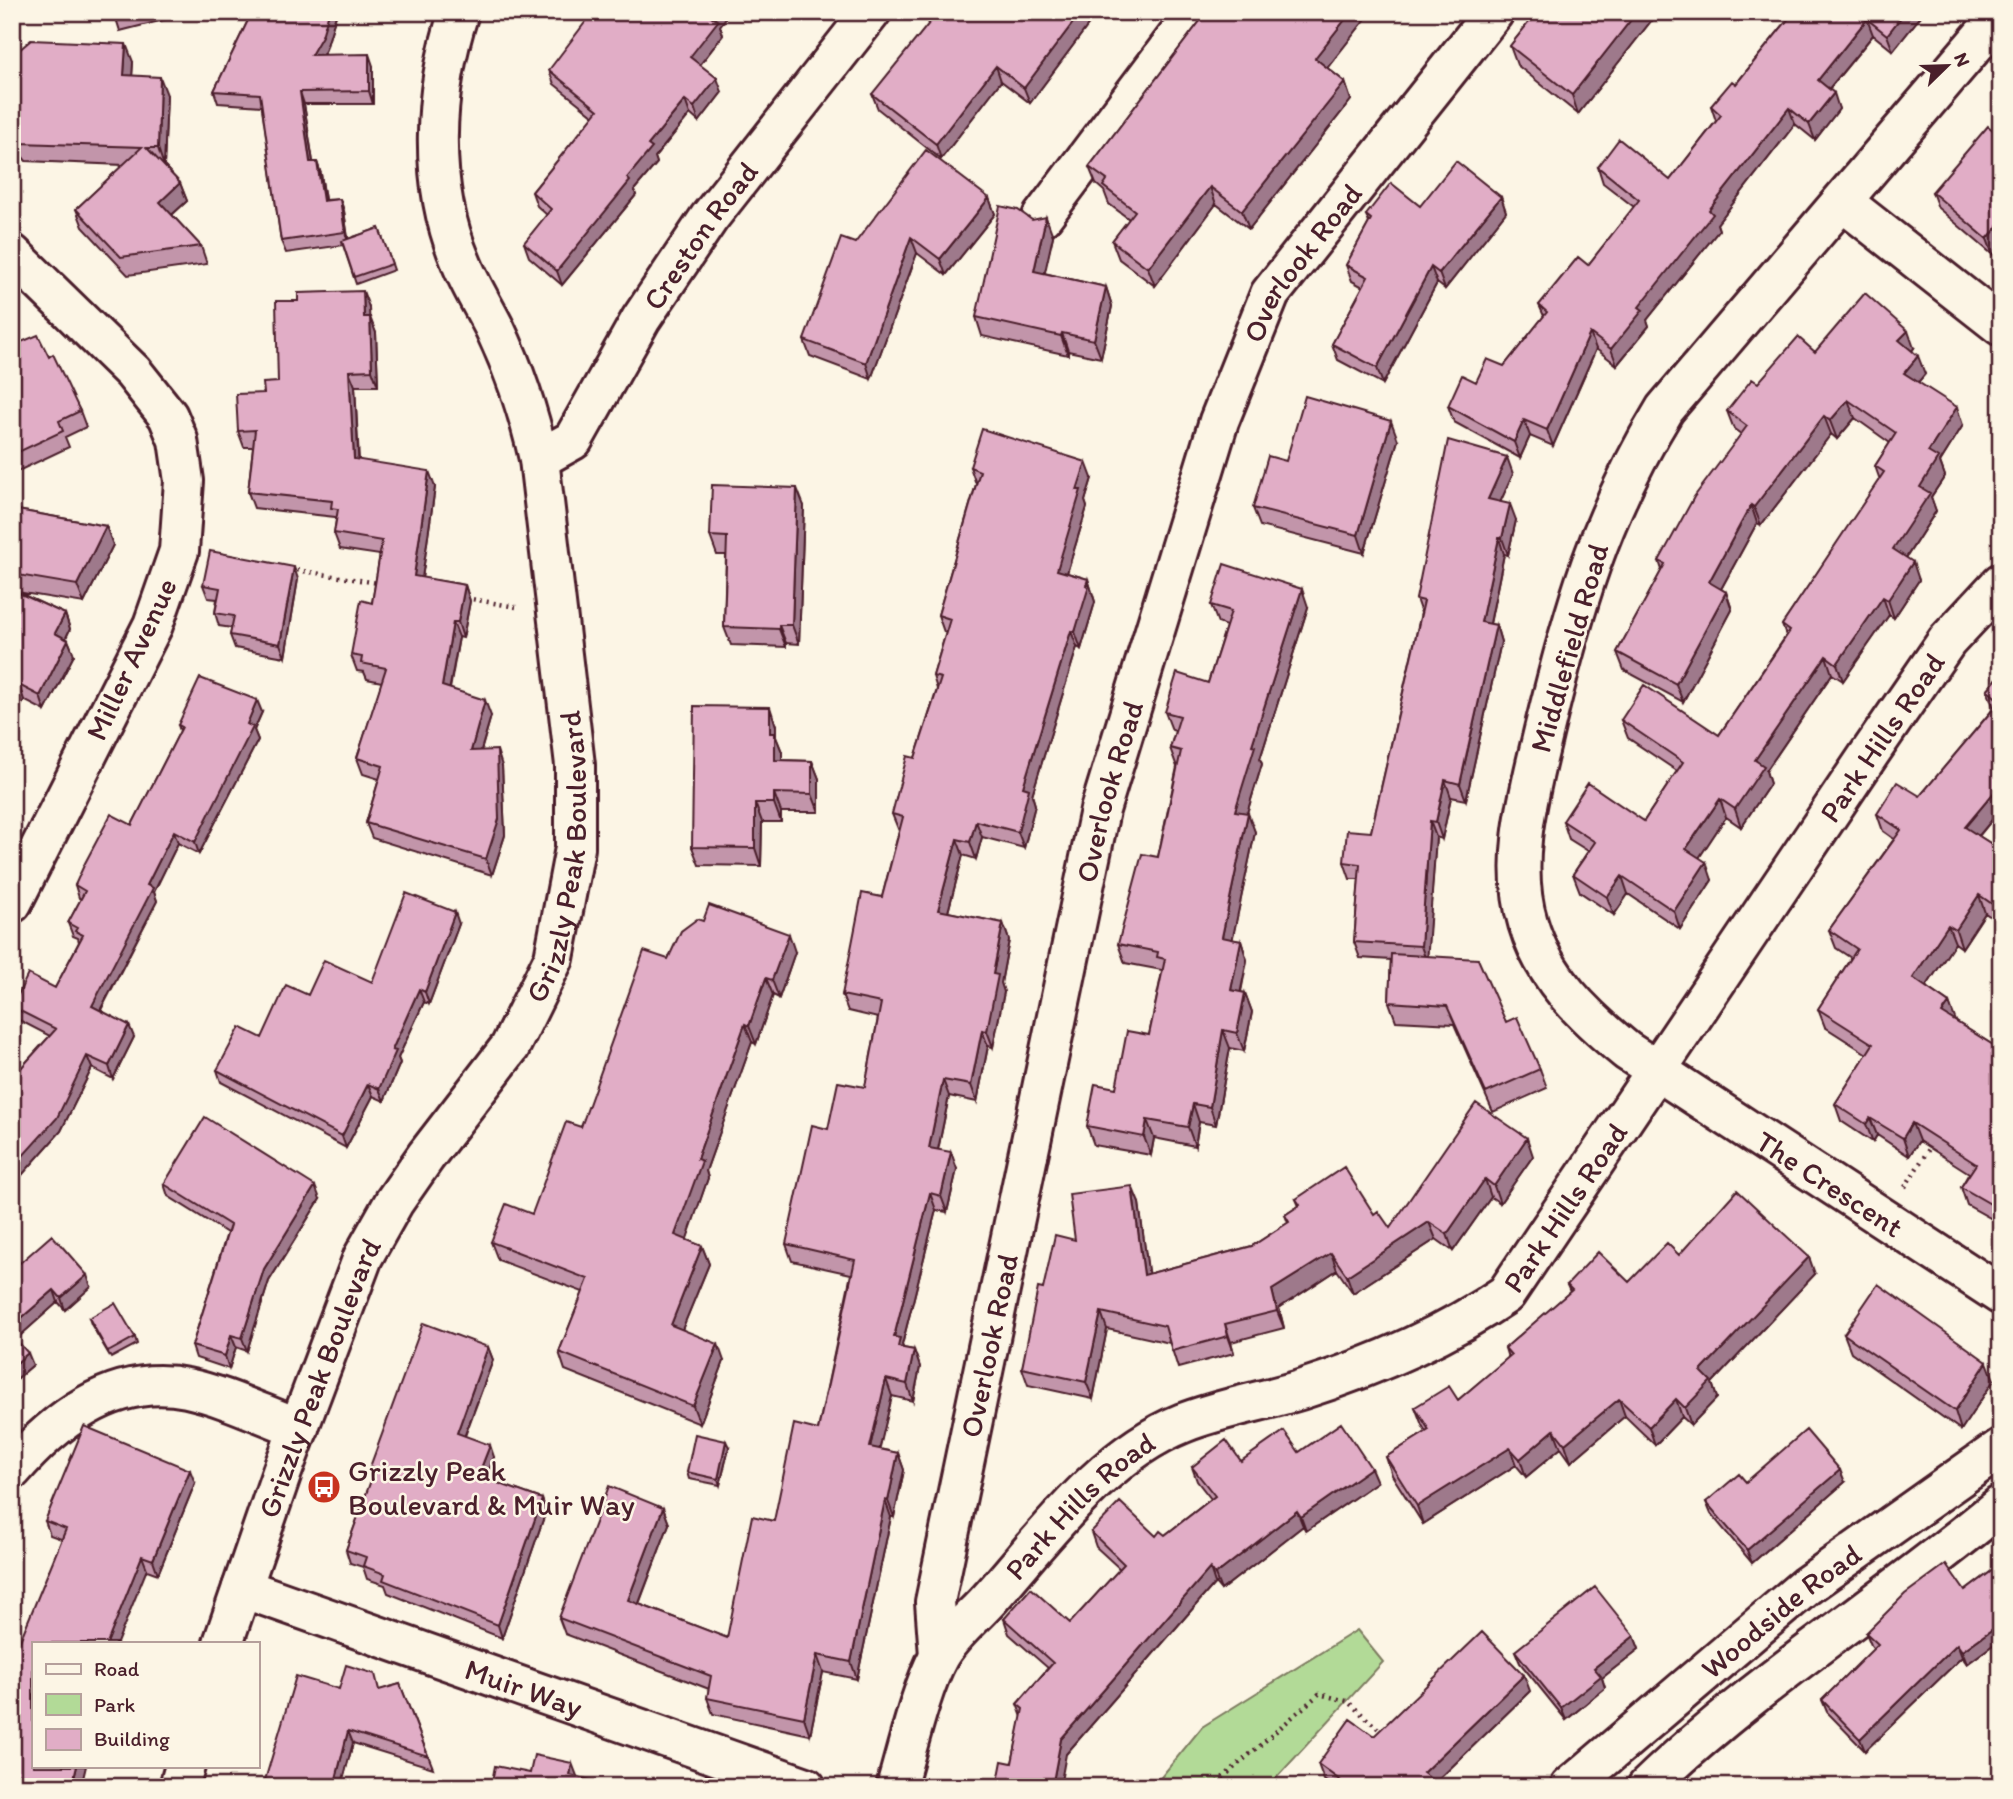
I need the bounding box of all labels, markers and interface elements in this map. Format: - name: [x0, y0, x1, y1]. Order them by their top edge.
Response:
- north arrow: [1912, 32, 1982, 102]
- text: N: [1949, 49, 1975, 70]
- street label: Creston Road: [634, 154, 765, 317]
- street label: Overlook Road: [1234, 176, 1369, 347]
- street label: Middlefield Road: [1521, 539, 1617, 757]
- street label: Miller Avenue: [77, 572, 185, 746]
- street label: Park Hills Road: [1811, 645, 1952, 829]
- street label: Overlook Road: [1067, 696, 1151, 886]
- street label: Grizzly Peak Boulevard: [517, 708, 594, 1008]
- street label: Park Hills Road: [1494, 1115, 1635, 1299]
- street label: The Crescent: [1749, 1122, 1910, 1245]
- street label: Grizzly Peak Boulevard: [249, 1231, 389, 1523]
- street label: Overlook Road: [951, 1250, 1026, 1441]
- street label: Park Hills Road: [996, 1423, 1161, 1587]
- place label: Grizzly Peak Boulevard & Muir Way: [348, 1452, 635, 1523]
- bus stop icon: Grizzly Peak Boulevard & Muir Way: [305, 1468, 343, 1506]
- street label: Woodside Road: [1693, 1534, 1868, 1686]
- legend: [32, 1642, 259, 1768]
- street label: Muir Way: [460, 1650, 588, 1725]
- text: Road: [94, 1656, 140, 1681]
- text: Park: [94, 1692, 136, 1717]
- text: Building: [94, 1726, 170, 1751]

